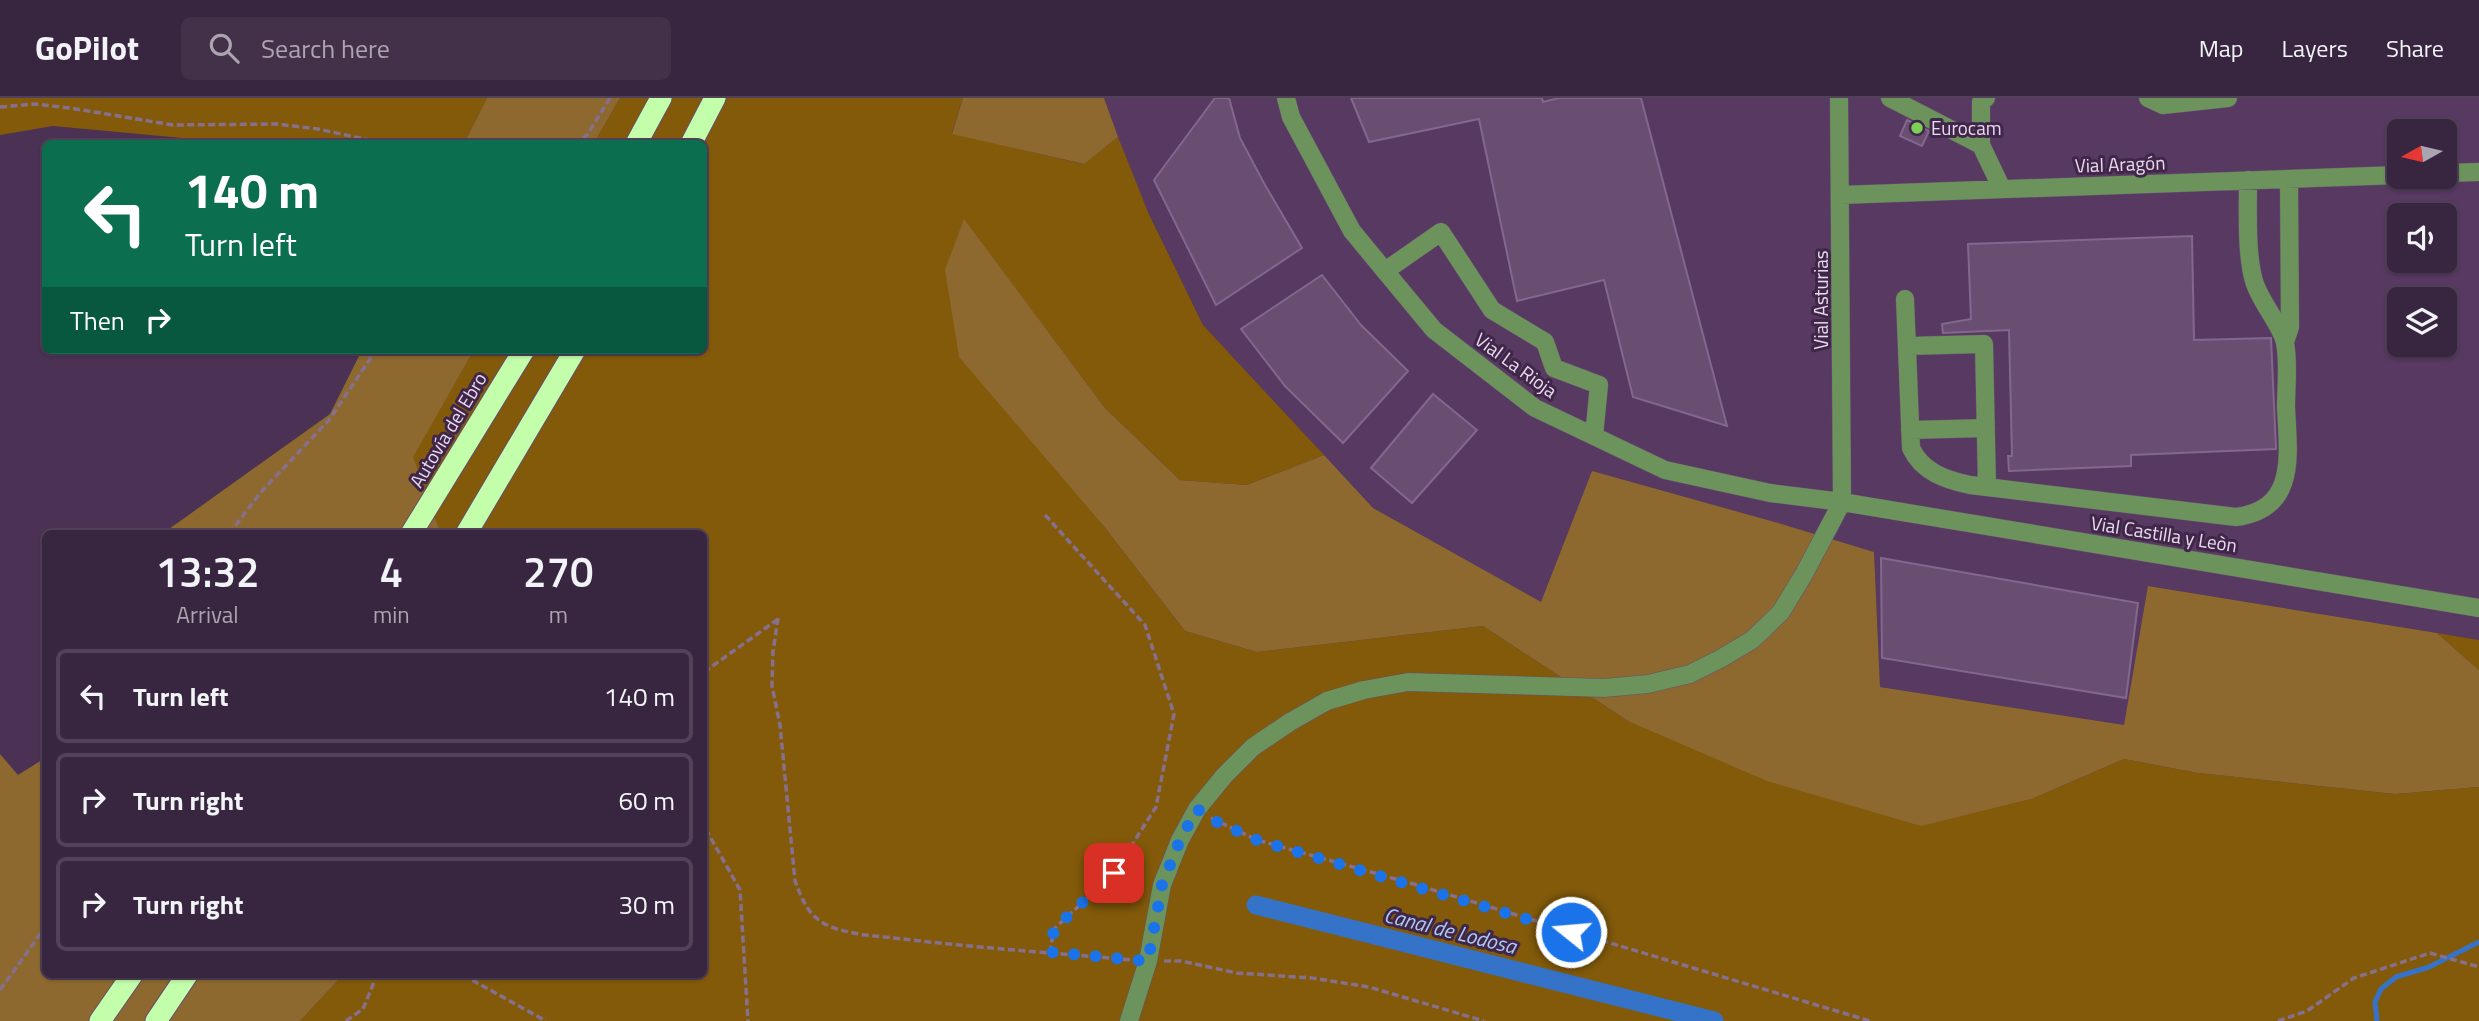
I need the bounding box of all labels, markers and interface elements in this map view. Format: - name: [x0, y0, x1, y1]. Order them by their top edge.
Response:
- search box: [181, 17, 671, 80]
- text: GoPilot: [35, 23, 139, 73]
- icon: search: [205, 29, 243, 67]
- text: Search here: [261, 29, 390, 68]
- text: Map: [2199, 30, 2244, 66]
- text: Layers: [2282, 30, 2348, 66]
- text: Share: [2386, 30, 2444, 66]
- place label: Eurocam: [1931, 113, 2002, 142]
- north arrow: [2387, 119, 2457, 189]
- map controls: [2387, 119, 2457, 357]
- marker: Eurocam: [1909, 120, 1925, 136]
- street label: Vial Aragón: [2074, 147, 2166, 180]
- text: 140 m: [185, 152, 319, 227]
- icon: left: [70, 168, 161, 259]
- button: sound: [2387, 203, 2457, 273]
- text: Turn left: [185, 220, 297, 268]
- street label: Vial Asturias: [1806, 250, 1835, 350]
- button: layers: [2387, 287, 2457, 357]
- text: Then: [70, 301, 125, 340]
- icon: right: [139, 301, 177, 339]
- street label: Vial La Rioja: [1469, 325, 1564, 405]
- street label: Autovía del Ebro: [402, 367, 493, 493]
- street label: Vial Castilla y Leòn: [2089, 508, 2239, 559]
- text: 13:32: [155, 539, 260, 603]
- text: 4: [380, 539, 403, 603]
- text: 270: [523, 539, 594, 603]
- text: Arrival: [176, 597, 239, 632]
- text: min: [373, 597, 410, 632]
- text: m: [549, 597, 568, 632]
- icon: left: [74, 677, 112, 715]
- text: Turn left: [133, 677, 228, 716]
- text: 140 m: [604, 677, 675, 716]
- icon: right: [74, 781, 112, 819]
- text: Turn right: [133, 781, 244, 820]
- text: 60 m: [618, 781, 675, 820]
- pin: [1084, 843, 1144, 903]
- icon: arrive: [1095, 854, 1133, 892]
- icon: right: [74, 885, 112, 923]
- text: Turn right: [133, 885, 244, 924]
- text: 30 m: [618, 885, 675, 924]
- position arrow: [1534, 895, 1608, 969]
- water label: Canal de Lodosa: [1381, 898, 1521, 962]

